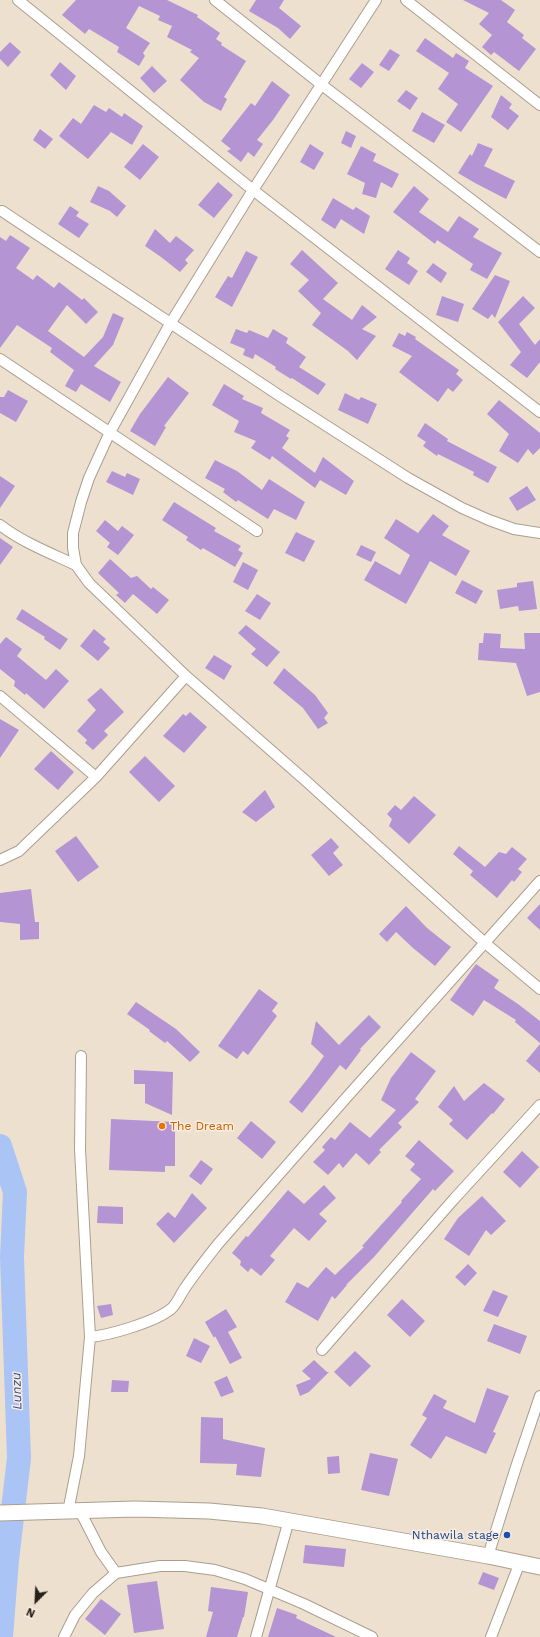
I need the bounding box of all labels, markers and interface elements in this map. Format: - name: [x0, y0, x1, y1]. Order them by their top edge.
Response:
- place label: The Dream: [170, 1119, 234, 1133]
- marker: The Dream: [157, 1121, 167, 1131]
- water label: Lunzu: [9, 1372, 25, 1410]
- place label: Nthawila stage: [412, 1528, 499, 1542]
- marker: Nthawila stage: [502, 1530, 512, 1540]
- north arrow: [16, 1581, 56, 1621]
- text: N: [25, 1605, 37, 1620]

